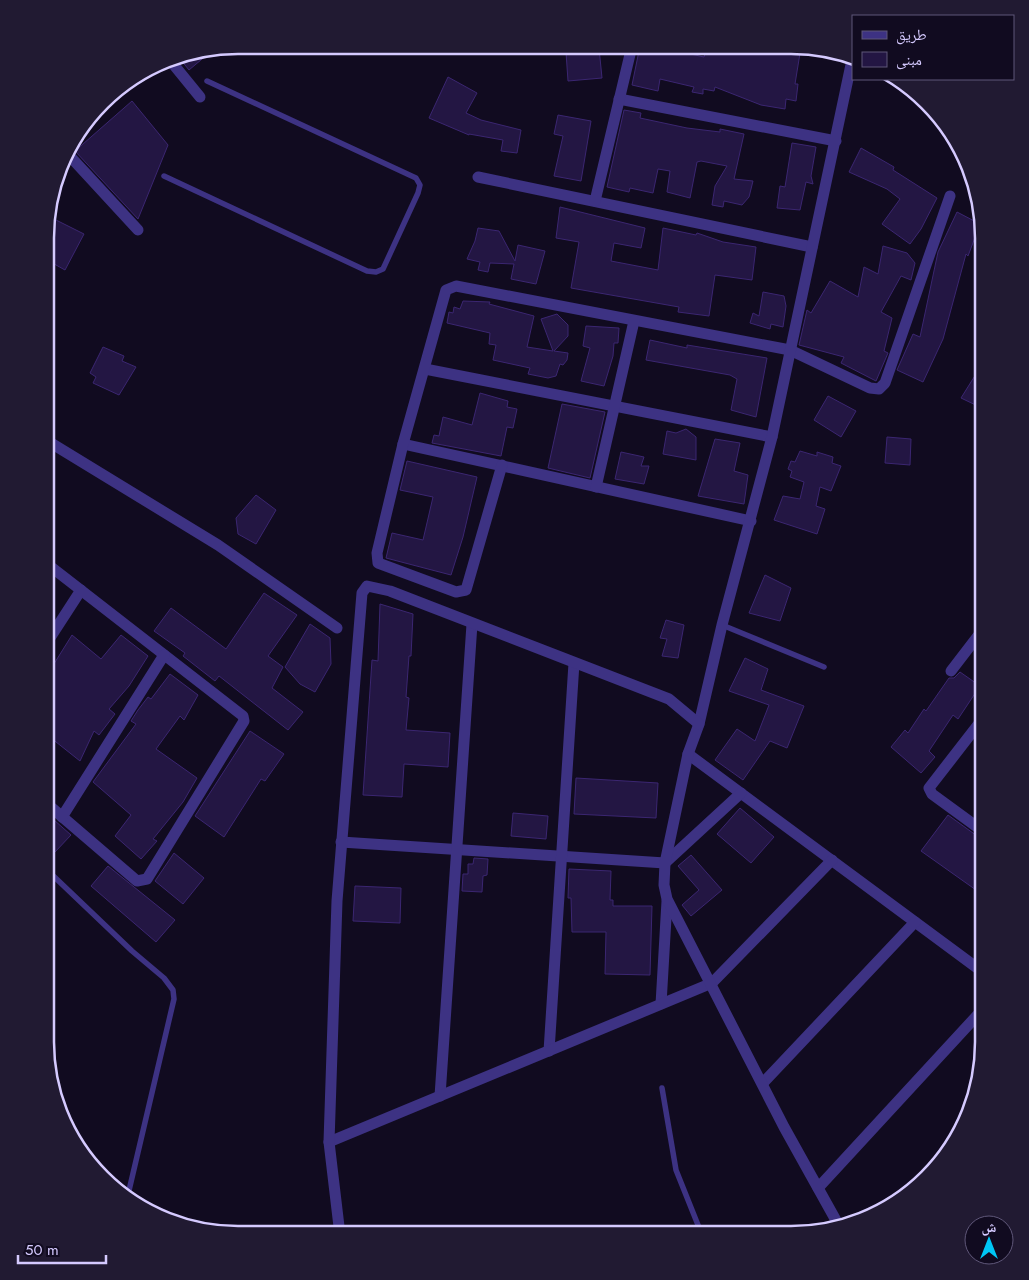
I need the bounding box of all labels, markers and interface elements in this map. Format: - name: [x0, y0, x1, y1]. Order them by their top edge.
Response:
- legend: [852, 15, 1014, 80]
- text: طريق: [896, 24, 927, 46]
- text: مبنى: [896, 49, 922, 71]
- north arrow: [964, 1215, 1014, 1265]
- text: ش: [982, 1217, 997, 1237]
- scale bar: [18, 1232, 105, 1264]
- text: 50 m: [25, 1239, 59, 1261]

